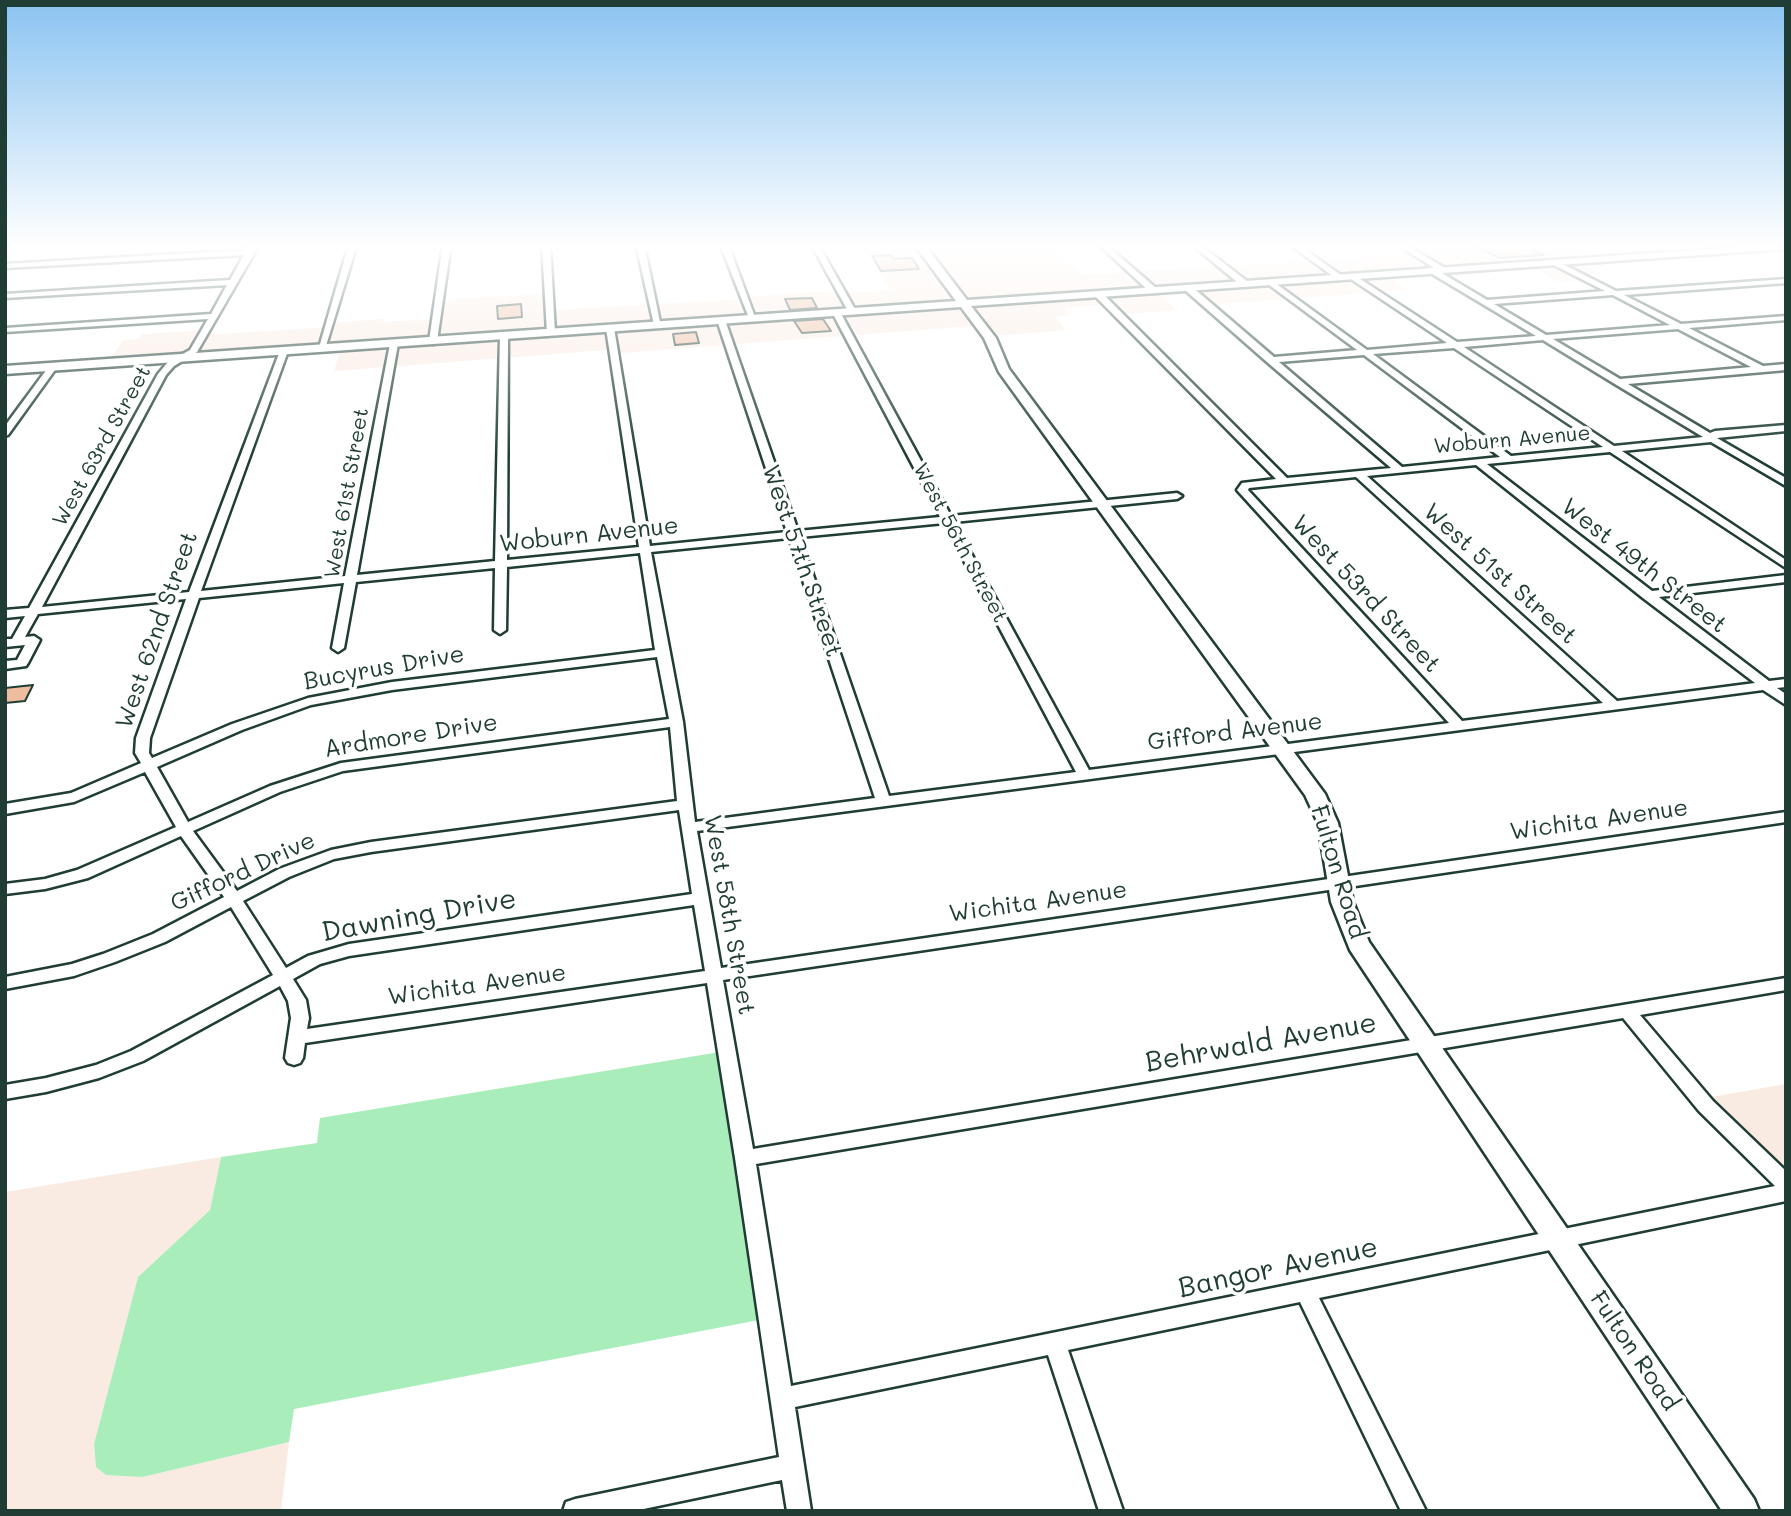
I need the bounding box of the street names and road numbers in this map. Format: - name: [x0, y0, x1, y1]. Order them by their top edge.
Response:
- street label: West 63rd Street: [47, 361, 157, 531]
- street label: West 61st Street: [320, 406, 374, 580]
- street label: Woburn Avenue: [1433, 421, 1591, 459]
- street label: West 56th Street: [907, 459, 1013, 627]
- street label: West 57th Street: [756, 461, 848, 661]
- street label: West 49th Street: [1555, 492, 1733, 640]
- street label: West 51st Street: [1417, 497, 1583, 651]
- street label: West 53rd Street: [1285, 509, 1447, 679]
- street label: Woburn Avenue: [498, 511, 680, 559]
- street label: West 62nd Street: [110, 528, 204, 732]
- street label: Bucyrus Drive: [301, 640, 467, 696]
- street label: Gifford Avenue: [1146, 707, 1324, 757]
- street label: Ardmore Drive: [322, 708, 500, 764]
- street label: Wichita Avenue: [1508, 793, 1690, 847]
- street label: Fulton Road: [1304, 802, 1372, 942]
- street label: West 58th Street: [697, 813, 761, 1017]
- street label: Gifford Drive: [166, 826, 320, 918]
- street label: Wichita Avenue: [947, 875, 1129, 929]
- street label: Dawning Drive: [319, 882, 519, 950]
- street label: Wichita Avenue: [386, 958, 568, 1012]
- street label: Behrwald Avenue: [1143, 1006, 1379, 1080]
- street label: Bangor Avenue: [1175, 1230, 1381, 1306]
- street label: Fulton Road: [1583, 1286, 1685, 1416]

